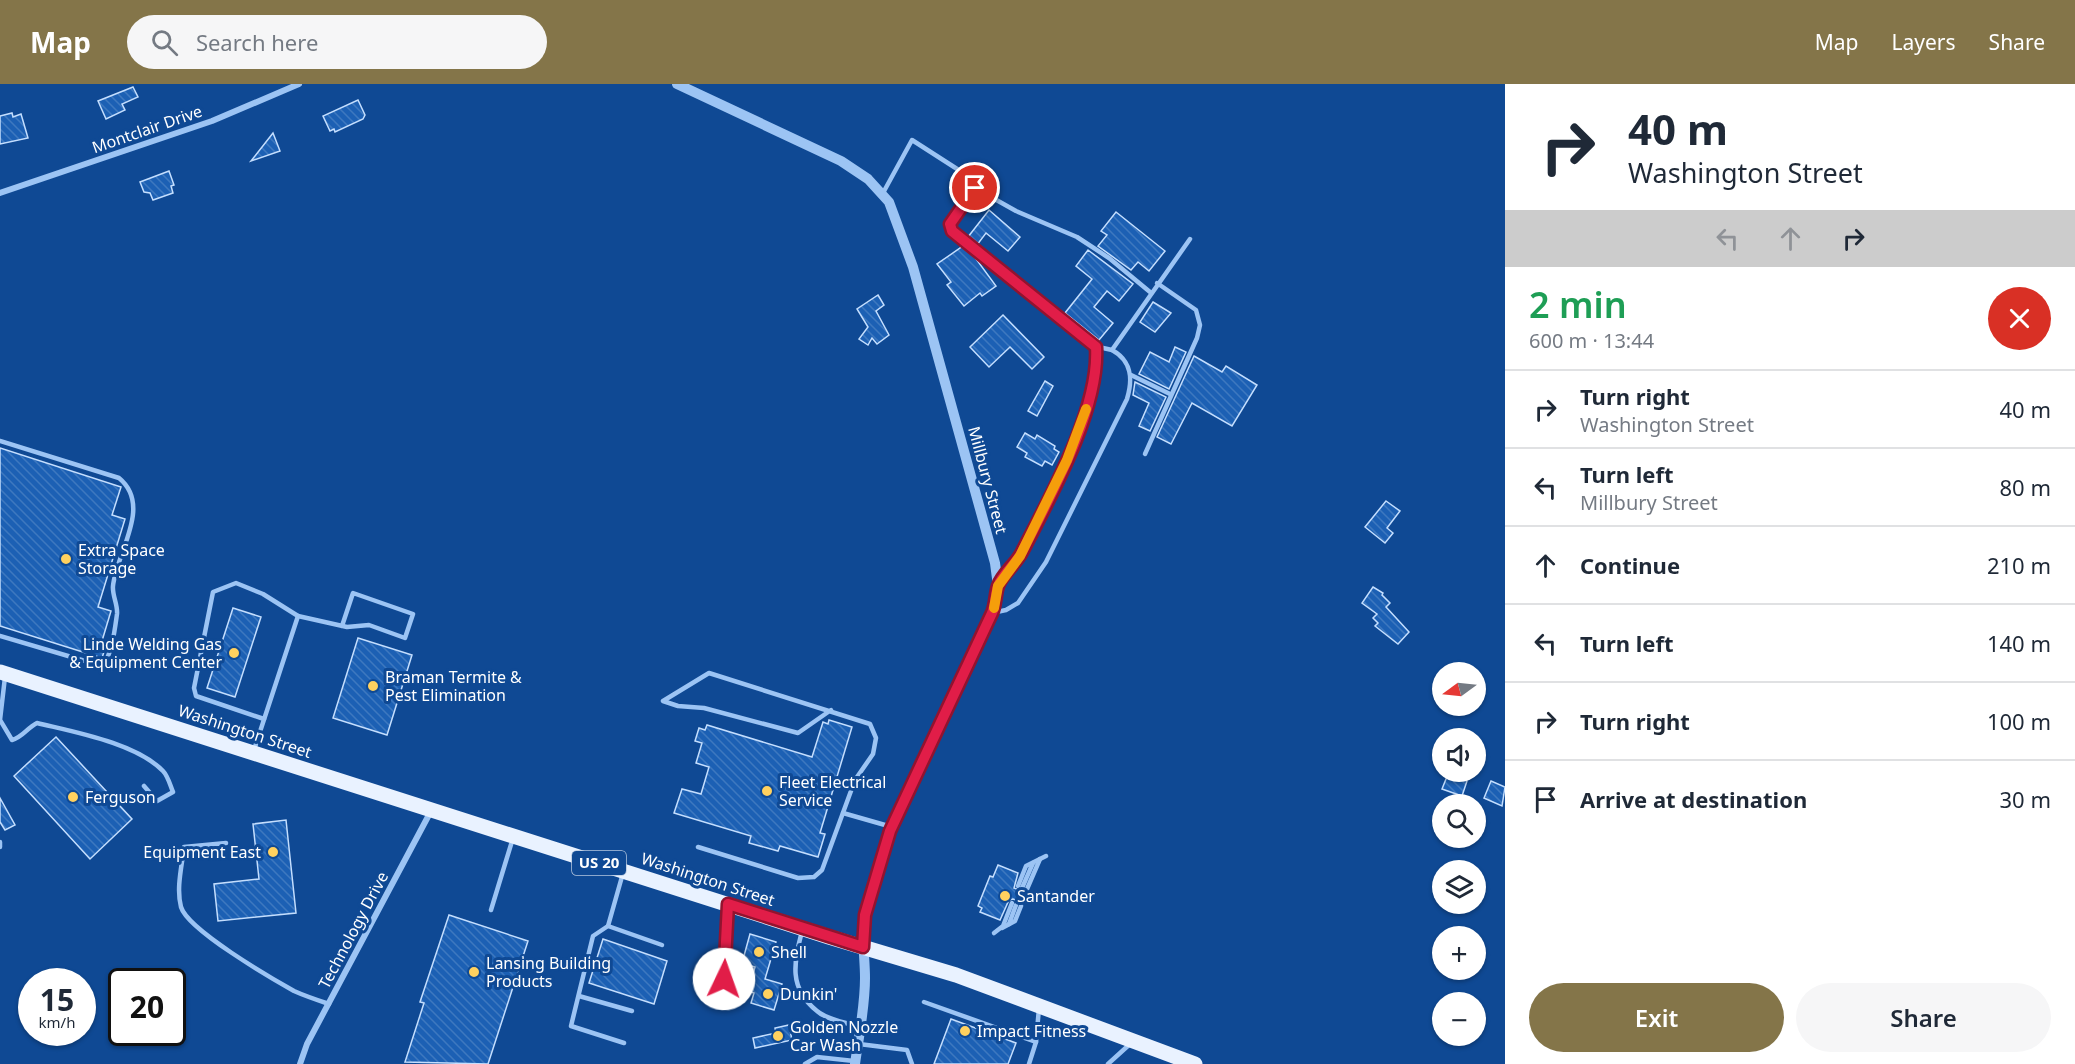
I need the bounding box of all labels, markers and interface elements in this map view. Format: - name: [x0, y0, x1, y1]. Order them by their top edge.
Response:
- search box: [127, 15, 547, 69]
- text: Map: [30, 23, 91, 61]
- icon: search: [148, 26, 181, 59]
- text: Search here: [196, 27, 318, 57]
- text: Map: [1815, 28, 1859, 56]
- text: Layers: [1892, 28, 1956, 56]
- text: Share: [1989, 28, 2045, 56]
- street label: Montclair Drive: [89, 100, 205, 158]
- text: 40 m: [1628, 100, 1728, 157]
- icon: right: [1529, 108, 1607, 186]
- text: Washington Street: [1628, 154, 1863, 191]
- pin: [949, 162, 1000, 213]
- icon: arrive: [958, 171, 991, 204]
- icon: left: [1711, 222, 1744, 255]
- icon: ahead: [1774, 222, 1807, 255]
- icon: right: [1837, 222, 1870, 255]
- text: 2 min: [1529, 280, 1627, 329]
- button: close: [1988, 287, 2051, 350]
- text: 600 m · 13:44: [1529, 327, 1654, 354]
- text: Turn right: [1580, 381, 1690, 411]
- icon: right: [1529, 393, 1562, 426]
- text: 40 m: [2000, 394, 2051, 424]
- text: Washington Street: [1580, 411, 1754, 438]
- street label: Millbury Street: [963, 424, 1013, 536]
- text: Turn left: [1580, 459, 1674, 489]
- icon: left: [1529, 471, 1562, 504]
- text: 80 m: [2000, 472, 2051, 502]
- text: Millbury Street: [1580, 489, 1718, 516]
- place label: Extra Space Storage: [78, 539, 165, 579]
- icon: ahead: [1529, 549, 1562, 582]
- text: Continue: [1580, 550, 1680, 580]
- text: 210 m: [1987, 550, 2051, 580]
- marker: Extra Space Storage: [59, 552, 73, 566]
- icon: left: [1529, 627, 1562, 660]
- text: Turn left: [1580, 628, 1674, 658]
- text: 140 m: [1987, 628, 2051, 658]
- place label: Linde Welding Gas & Equipment Center: [69, 633, 222, 673]
- marker: Linde Welding Gas & Equipment Center: [227, 646, 241, 660]
- north arrow: [1432, 662, 1486, 716]
- map controls: [1432, 662, 1486, 1046]
- place label: Braman Termite & Pest Elimination: [385, 666, 522, 706]
- marker: Braman Termite & Pest Elimination: [366, 679, 380, 693]
- street label: Washington Street: [175, 699, 315, 763]
- icon: right: [1529, 705, 1562, 738]
- text: Turn right: [1580, 706, 1690, 736]
- text: 100 m: [1987, 706, 2051, 736]
- button: sound: [1432, 728, 1486, 782]
- place label: Fleet Electrical Service: [779, 771, 886, 811]
- icon: arrive: [1529, 783, 1562, 816]
- marker: Fleet Electrical Service: [760, 784, 774, 798]
- text: Arrive at destination: [1580, 784, 1807, 814]
- text: 30 m: [2000, 784, 2051, 814]
- place label: Ferguson: [85, 786, 156, 808]
- marker: Ferguson: [66, 790, 80, 804]
- button: search: [1432, 794, 1486, 848]
- place label: Equipment East: [143, 841, 261, 863]
- marker: Equipment East: [266, 845, 280, 859]
- street label: Washington Street: [638, 847, 778, 911]
- road number: US 20: [572, 851, 626, 875]
- button: layers: [1432, 860, 1486, 914]
- street label: Technology Drive: [313, 868, 393, 992]
- place label: Santander: [1017, 885, 1095, 907]
- marker: Santander: [998, 889, 1012, 903]
- button: +: [1432, 926, 1486, 980]
- place label: Shell: [771, 941, 807, 963]
- marker: Shell: [752, 945, 766, 959]
- position arrow: [692, 947, 756, 1011]
- place label: Lansing Building Products: [486, 952, 611, 992]
- marker: Lansing Building Products: [467, 965, 481, 979]
- speed limit sign: 20: [108, 968, 186, 1046]
- text: 15: [40, 979, 74, 1020]
- place label: Dunkin': [780, 983, 837, 1005]
- button: Exit: [1529, 983, 1784, 1052]
- button: Share: [1796, 983, 2051, 1052]
- marker: Dunkin': [761, 987, 775, 1001]
- button: −: [1432, 992, 1486, 1046]
- text: km/h: [39, 1012, 75, 1032]
- place label: Golden Nozzle Car Wash: [790, 1016, 898, 1056]
- place label: Impact Fitness: [977, 1020, 1086, 1042]
- marker: Impact Fitness: [958, 1024, 972, 1038]
- marker: Golden Nozzle Car Wash: [771, 1029, 785, 1043]

